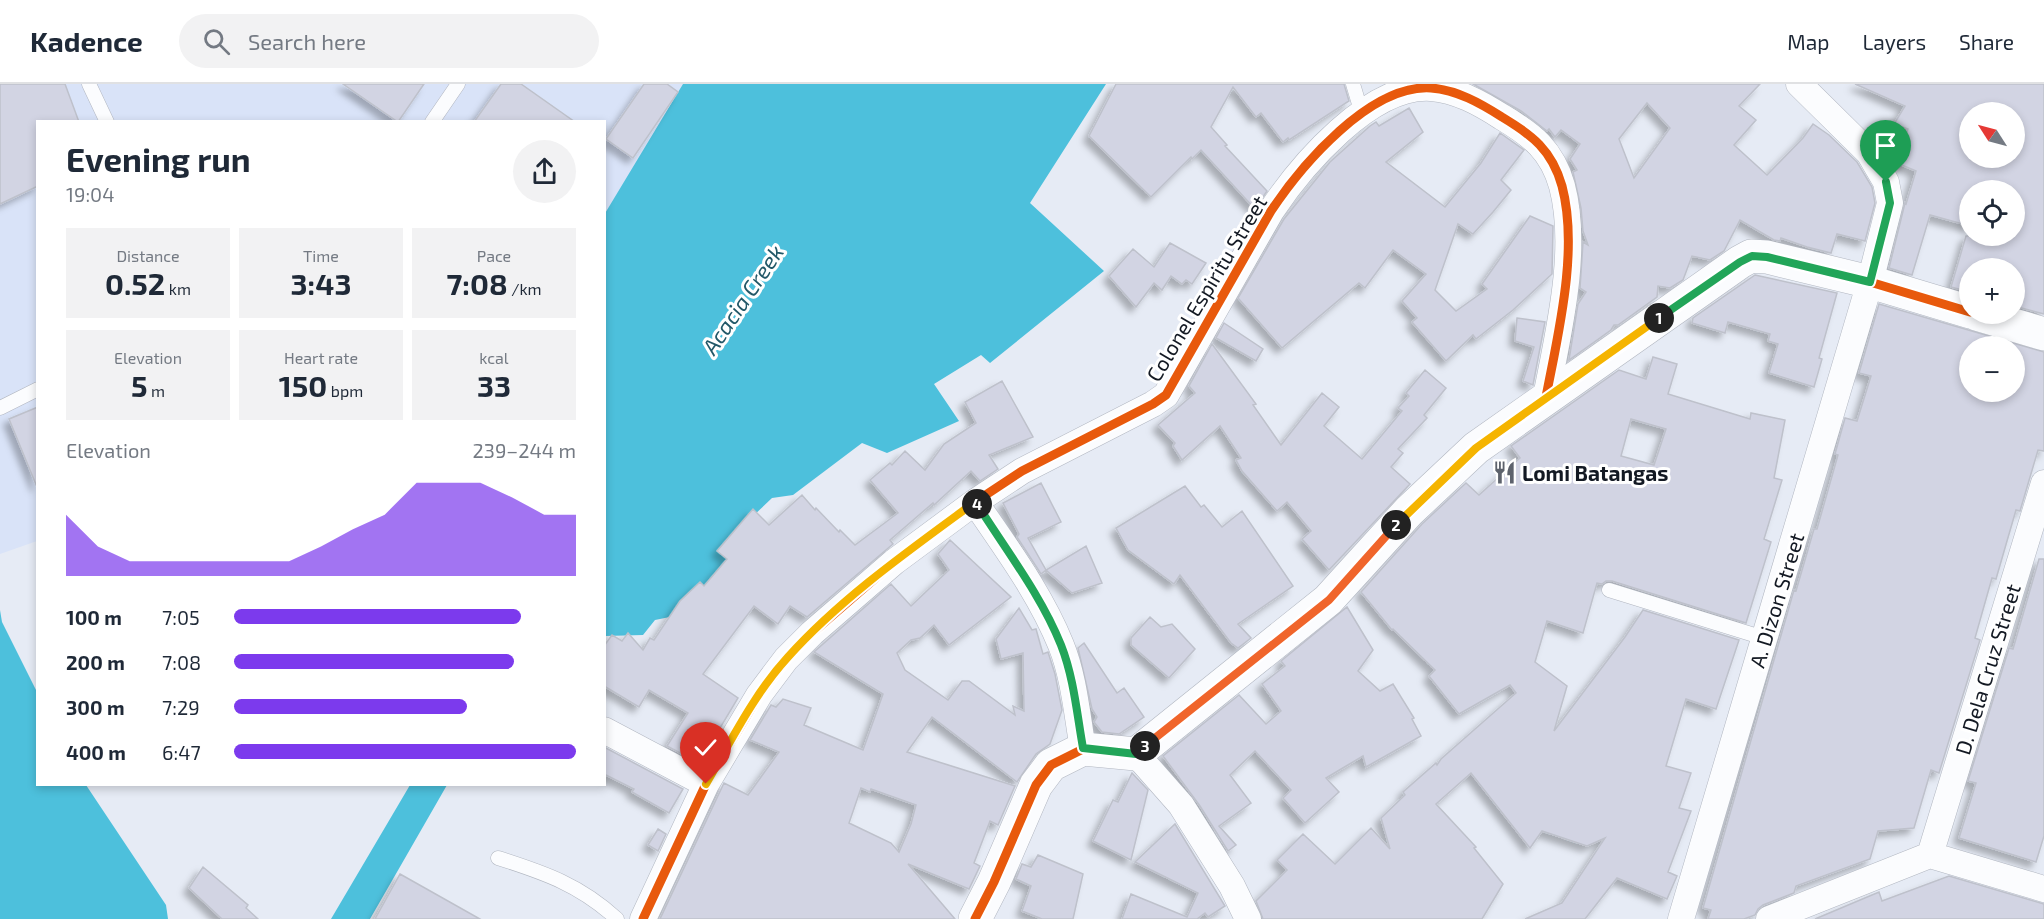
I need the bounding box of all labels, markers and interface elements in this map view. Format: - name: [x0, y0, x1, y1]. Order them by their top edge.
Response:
- search box: [179, 14, 599, 68]
- text: Kadence: [30, 24, 143, 58]
- icon: search: [200, 25, 233, 58]
- text: Search here: [248, 28, 366, 54]
- text: Map: [1787, 29, 1829, 54]
- text: Layers: [1862, 29, 1926, 54]
- text: Share: [1959, 29, 2014, 54]
- north arrow: [1959, 102, 2025, 168]
- map controls: [1959, 102, 2025, 402]
- pin: [1860, 120, 1911, 182]
- icon: arrive: [1869, 129, 1902, 162]
- text: Evening run: [66, 139, 251, 179]
- button: share: [513, 140, 576, 203]
- button: locate: [1959, 180, 2025, 246]
- text: 19:04: [66, 182, 114, 206]
- street label: Colonel Espiritu Street: [1141, 191, 1271, 385]
- water label: Acacia Creek: [695, 239, 788, 359]
- text: Distance: [116, 246, 180, 265]
- text: Time: [303, 246, 339, 265]
- text: Pace: [477, 246, 511, 265]
- button: +: [1959, 258, 2025, 324]
- text: 0.52: [105, 265, 165, 301]
- text: 3:43: [291, 265, 351, 301]
- text: 7:08: [446, 265, 508, 301]
- text: km: [165, 279, 191, 298]
- text: /km: [508, 279, 542, 298]
- pin: 1: [1644, 303, 1674, 333]
- text: 1: [1656, 308, 1662, 327]
- button: −: [1959, 336, 2025, 402]
- text: Elevation: [114, 348, 182, 367]
- text: Heart rate: [284, 348, 358, 367]
- text: kcal: [479, 348, 509, 367]
- text: 5: [131, 367, 147, 403]
- text: 150: [279, 367, 327, 403]
- text: 33: [477, 367, 511, 403]
- text: m: [147, 381, 165, 400]
- text: bpm: [327, 381, 363, 400]
- text: Elevation: [66, 438, 151, 462]
- text: 239–244 m: [473, 438, 576, 462]
- restaurant icon: Lomi Batangas: [1491, 459, 1517, 485]
- place label: Lomi Batangas: [1522, 460, 1668, 485]
- pin: 4: [962, 489, 992, 519]
- text: 4: [972, 494, 982, 513]
- pin: 2: [1381, 510, 1411, 540]
- text: 2: [1391, 515, 1401, 534]
- street label: A. Dizon Street: [1744, 530, 1808, 670]
- street label: D. Dela Cruz Street: [1949, 581, 2025, 757]
- text: 100 m: [66, 605, 122, 629]
- text: 7:05: [162, 605, 200, 629]
- text: 200 m: [66, 650, 125, 674]
- text: 7:08: [162, 650, 201, 674]
- text: 300 m: [66, 695, 125, 719]
- text: 7:29: [162, 695, 200, 719]
- pin: [680, 722, 731, 784]
- icon: check: [689, 731, 722, 764]
- pin: 3: [1130, 731, 1160, 761]
- text: 3: [1140, 736, 1150, 755]
- text: 400 m: [66, 740, 126, 764]
- text: 6:47: [162, 740, 201, 764]

